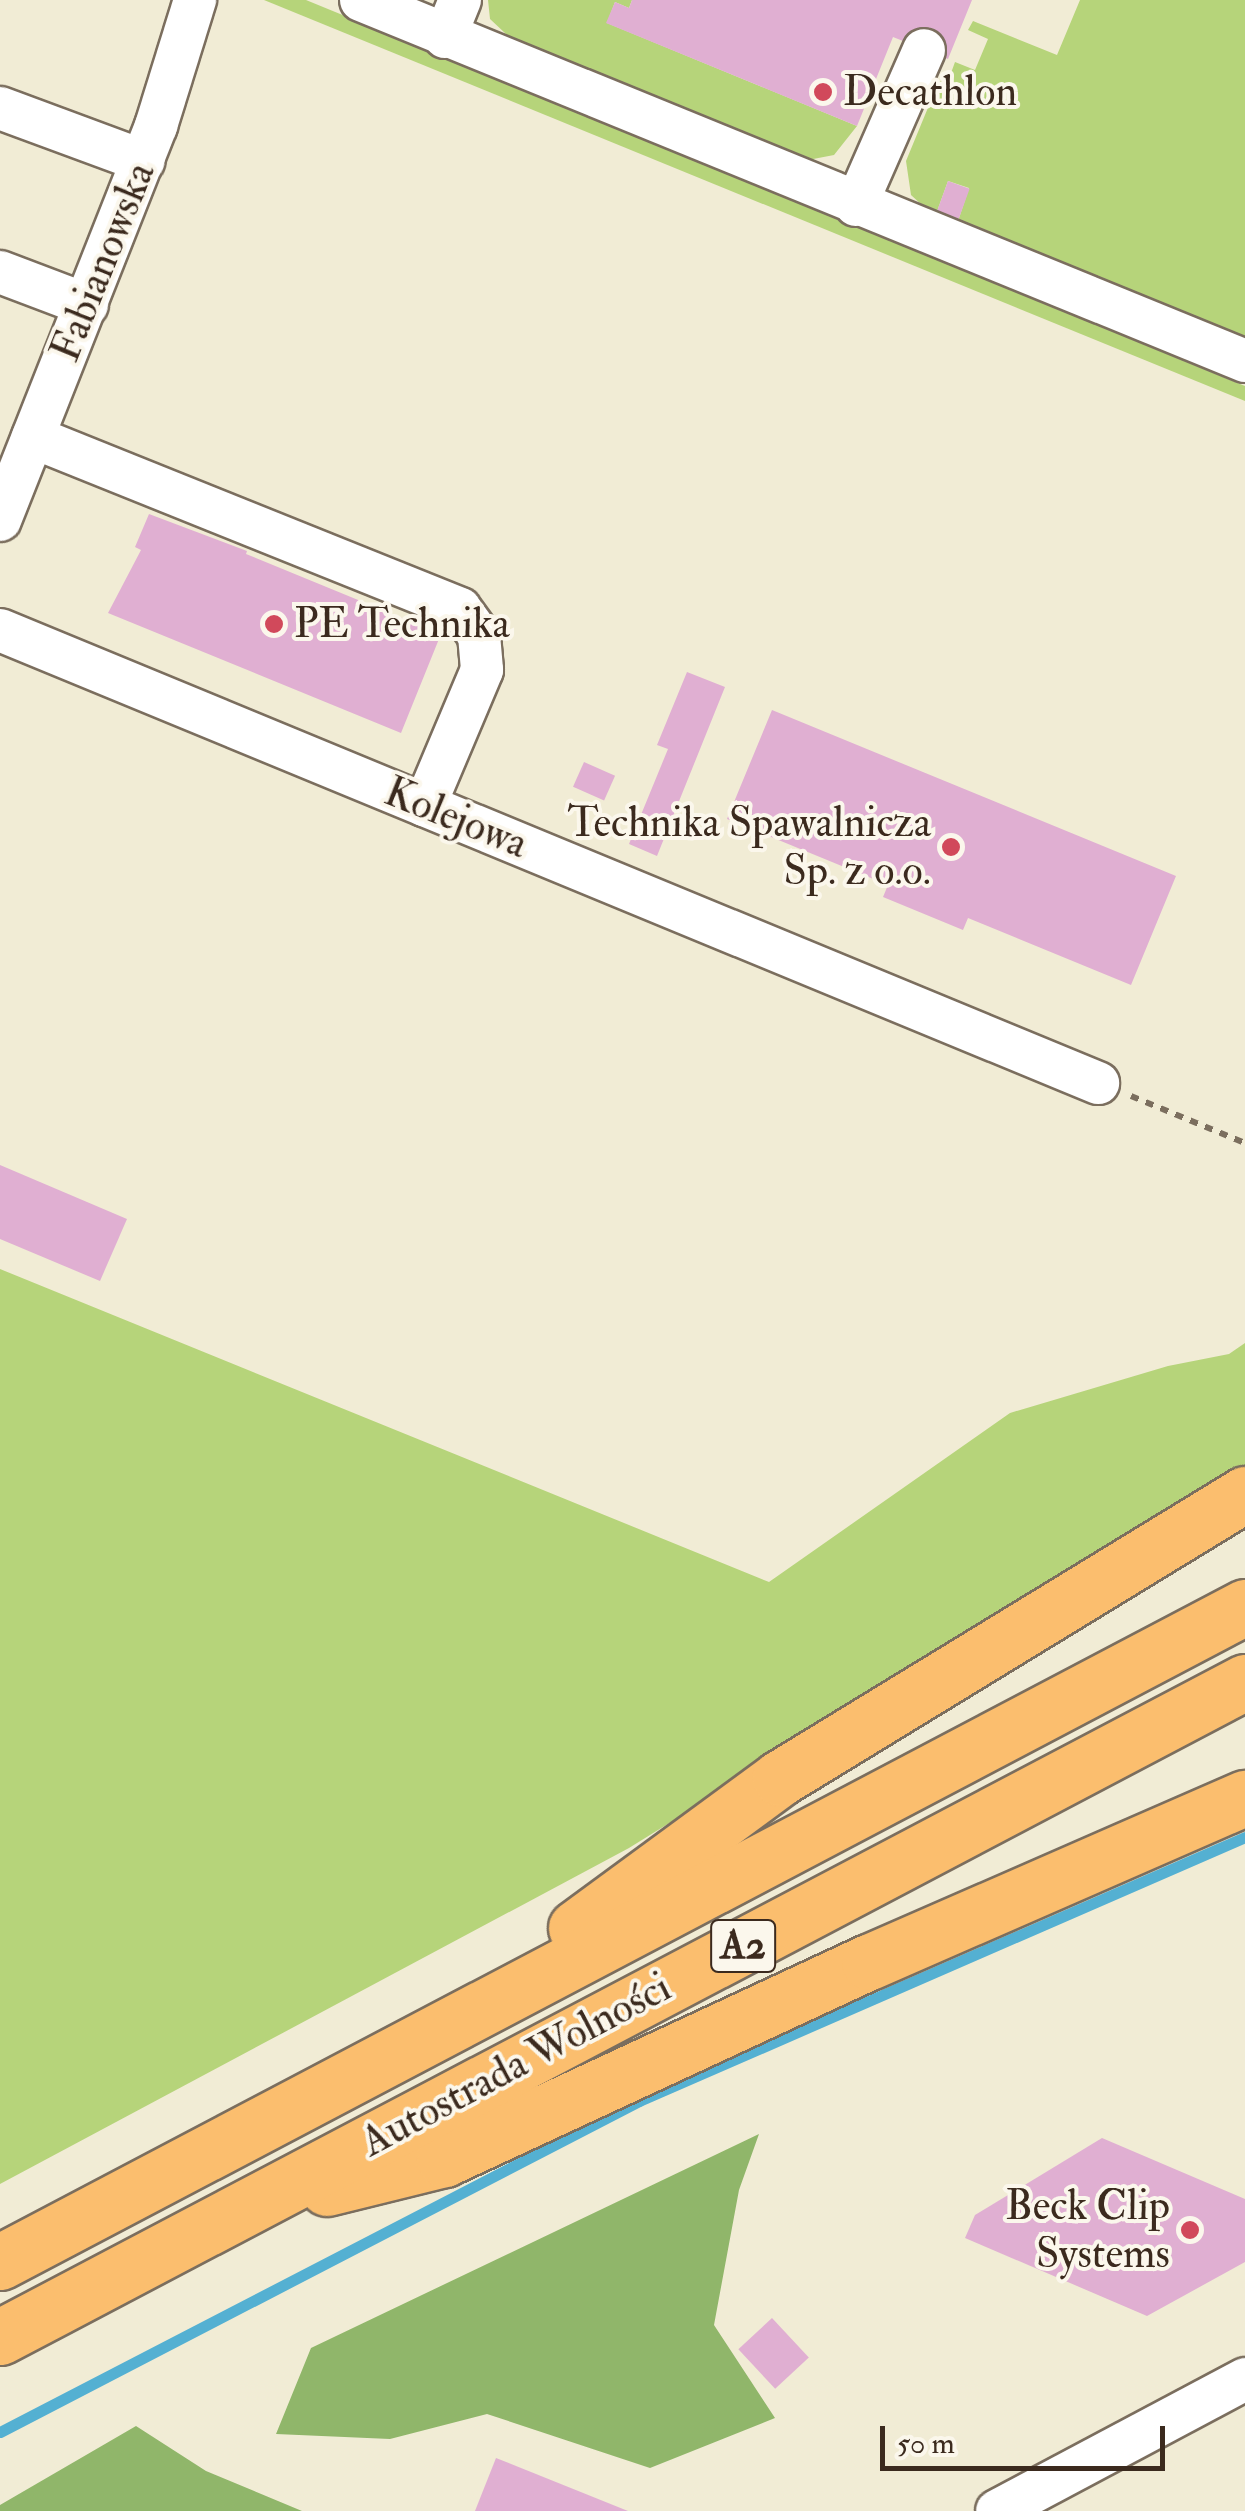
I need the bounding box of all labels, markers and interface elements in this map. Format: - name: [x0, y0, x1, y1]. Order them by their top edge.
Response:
- place label: Decathlon: [843, 67, 1017, 117]
- marker: Decathlon: [812, 81, 834, 103]
- street label: Fabianowska: [40, 155, 166, 369]
- place label: PE Technika: [294, 599, 510, 649]
- marker: PE Technika: [263, 613, 285, 635]
- street label: Kolejowa: [377, 767, 535, 869]
- place label: Technika Spawalnicza Sp. z o.o.: [568, 798, 931, 896]
- marker: Technika Spawalnicza Sp. z o.o.: [940, 836, 962, 858]
- road number: A2: [708, 1911, 778, 1981]
- street label: Autostrada Wolności: [353, 1962, 679, 2168]
- place label: Beck Clip Systems: [1005, 2181, 1170, 2280]
- marker: Beck Clip Systems: [1179, 2219, 1201, 2241]
- scale bar: [885, 2406, 1170, 2468]
- text: 50 m: [897, 2425, 955, 2462]

